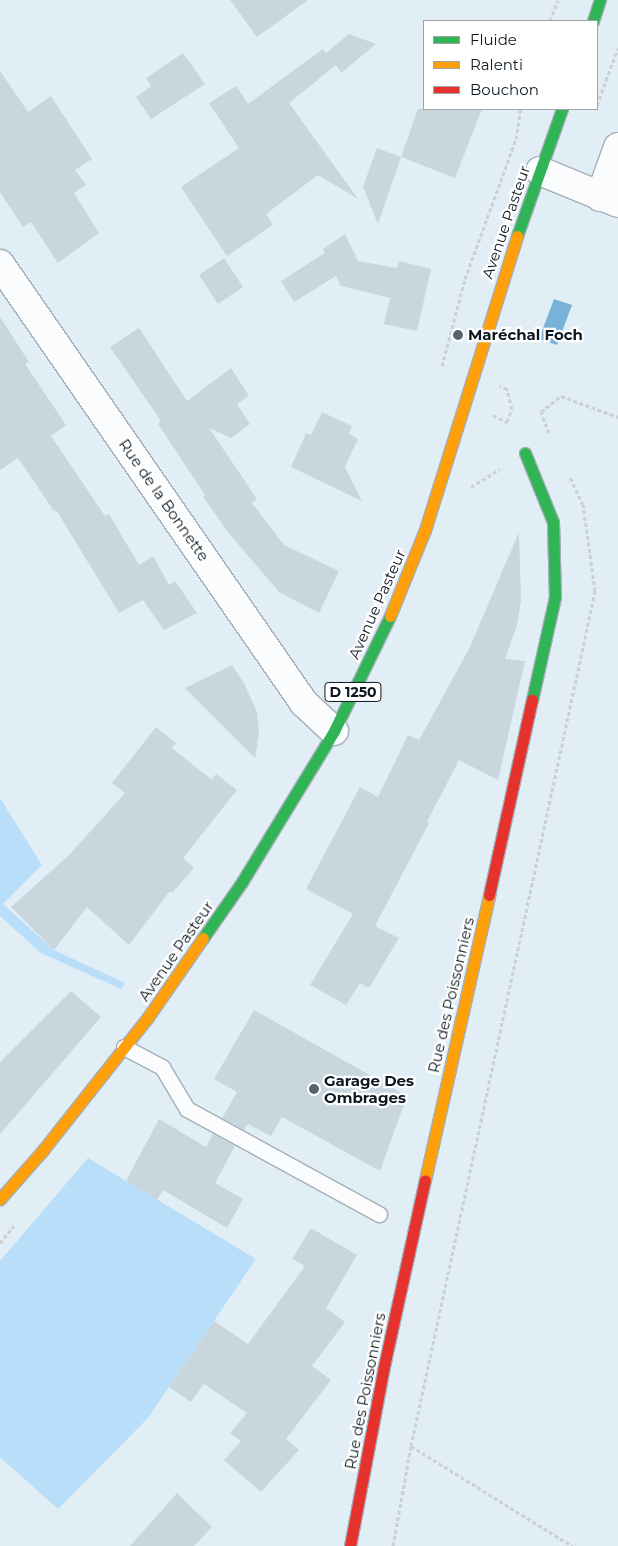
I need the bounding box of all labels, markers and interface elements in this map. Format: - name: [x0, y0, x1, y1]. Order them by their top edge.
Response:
- legend: [423, 20, 598, 110]
- text: Fluide: [470, 30, 517, 49]
- text: Ralenti: [470, 55, 523, 74]
- text: Bouchon: [470, 80, 539, 99]
- street label: Avenue Pasteur: [478, 163, 534, 281]
- place label: Maréchal Foch: [468, 326, 583, 344]
- marker: Maréchal Foch: [452, 329, 464, 341]
- street label: Rue de la Bonnette: [115, 436, 213, 564]
- street label: Avenue Pasteur: [345, 546, 409, 662]
- road number: D 1250: [324, 680, 382, 704]
- street label: Avenue Pasteur: [135, 897, 217, 1005]
- street label: Rue des Poissonniers: [424, 915, 478, 1075]
- place label: Garage Des Ombrages: [324, 1071, 414, 1106]
- marker: Garage Des Ombrages: [308, 1083, 320, 1095]
- street label: Rue des Poissonniers: [341, 1311, 389, 1471]

